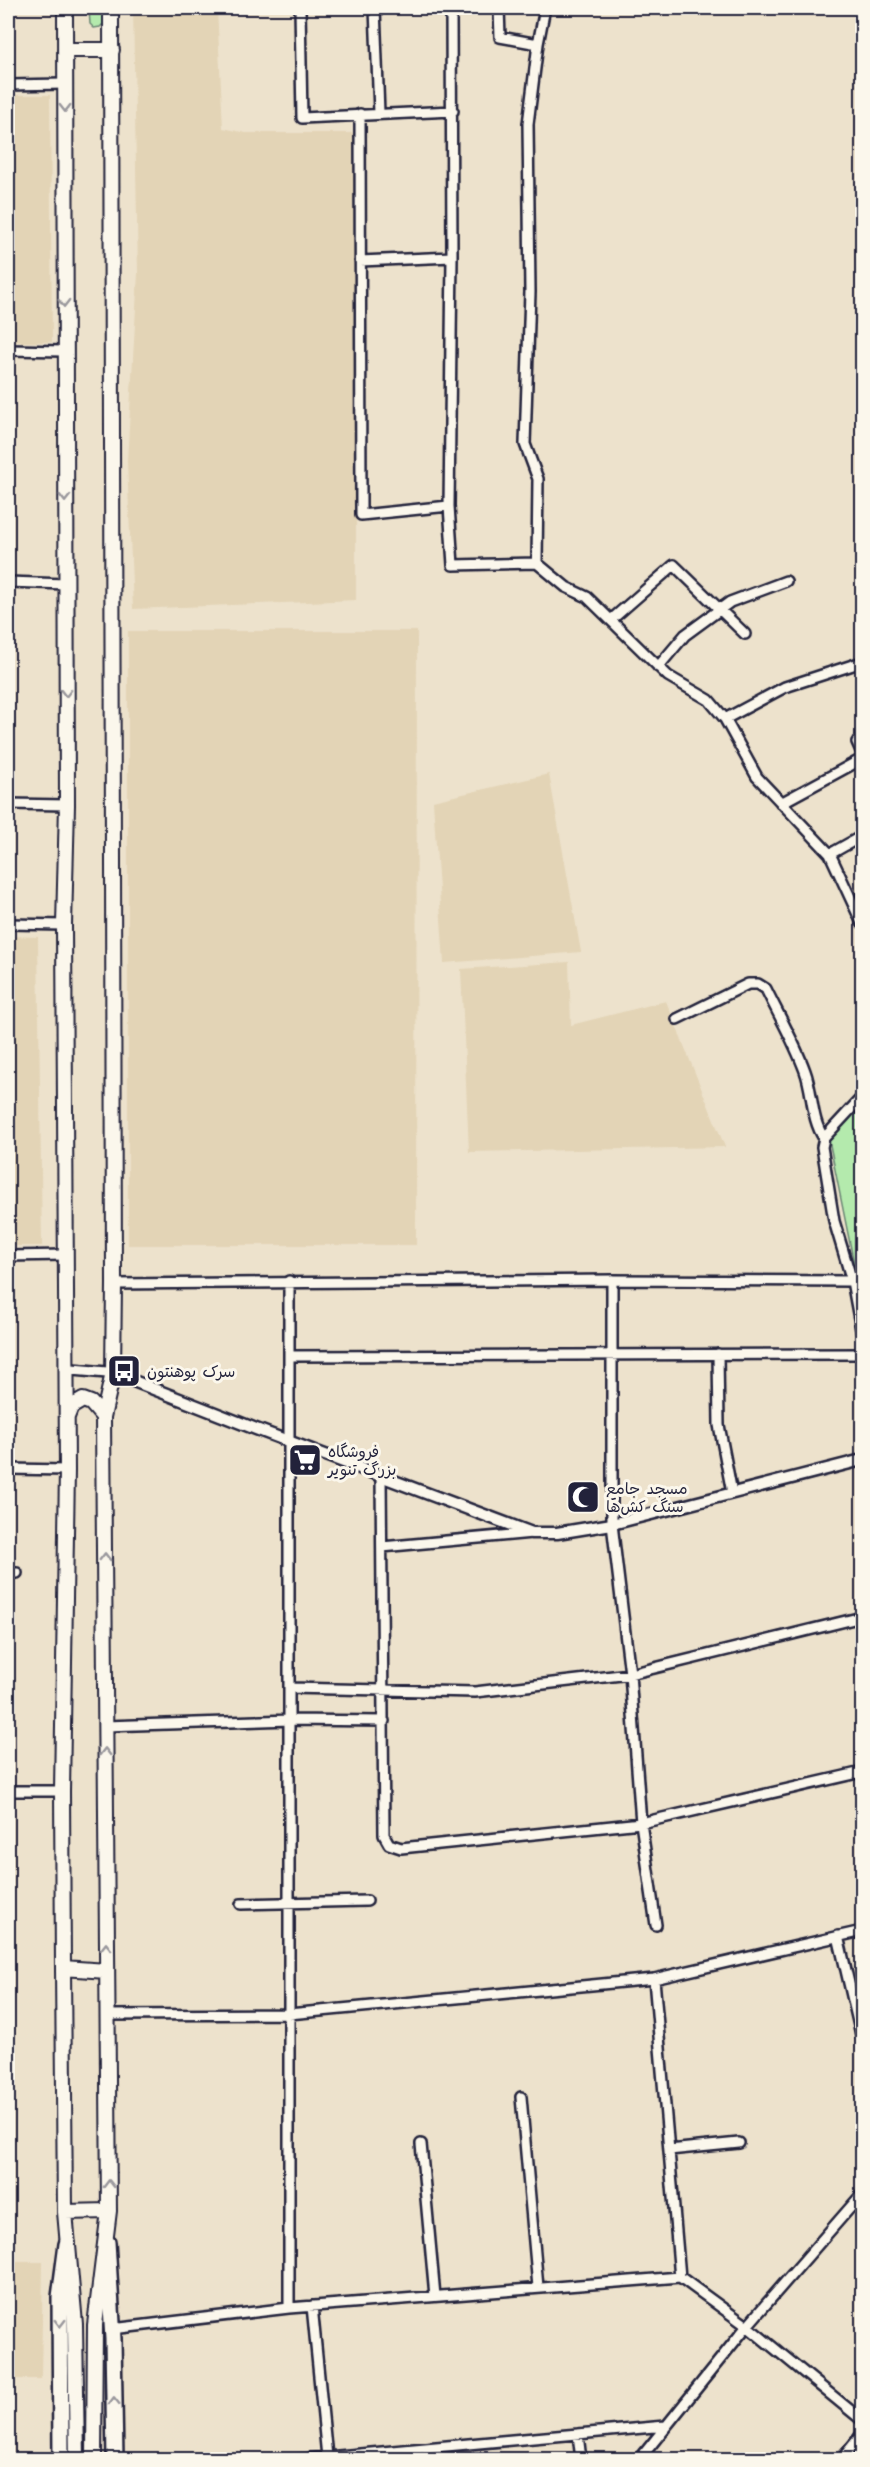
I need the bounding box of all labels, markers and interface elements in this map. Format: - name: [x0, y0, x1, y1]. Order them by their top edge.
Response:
- one-way arrow: [59, 103, 71, 112]
- one-way arrow: [58, 298, 70, 307]
- one-way arrow: [59, 493, 72, 502]
- one-way arrow: [60, 688, 72, 697]
- bus stop icon: سرک پوهنتون: [106, 1353, 142, 1389]
- place label: سرک پوهنتون: [147, 1360, 236, 1385]
- place label: فروشگاه بزرگ تنویر: [326, 1440, 397, 1483]
- supermarket icon: فروشگاه بزرگ تنویر: [287, 1442, 323, 1478]
- place label: مسجد جامع سنگ کش‌ها: [606, 1477, 688, 1520]
- mosque icon: مسجد جامع سنگ کش‌ها: [565, 1479, 601, 1515]
- one-way arrow: [99, 1552, 111, 1561]
- one-way arrow: [99, 1747, 111, 1756]
- one-way arrow: [100, 1942, 113, 1951]
- one-way arrow: [103, 2179, 115, 2188]
- one-way arrow: [54, 2319, 66, 2328]
- one-way arrow: [108, 2397, 120, 2406]

